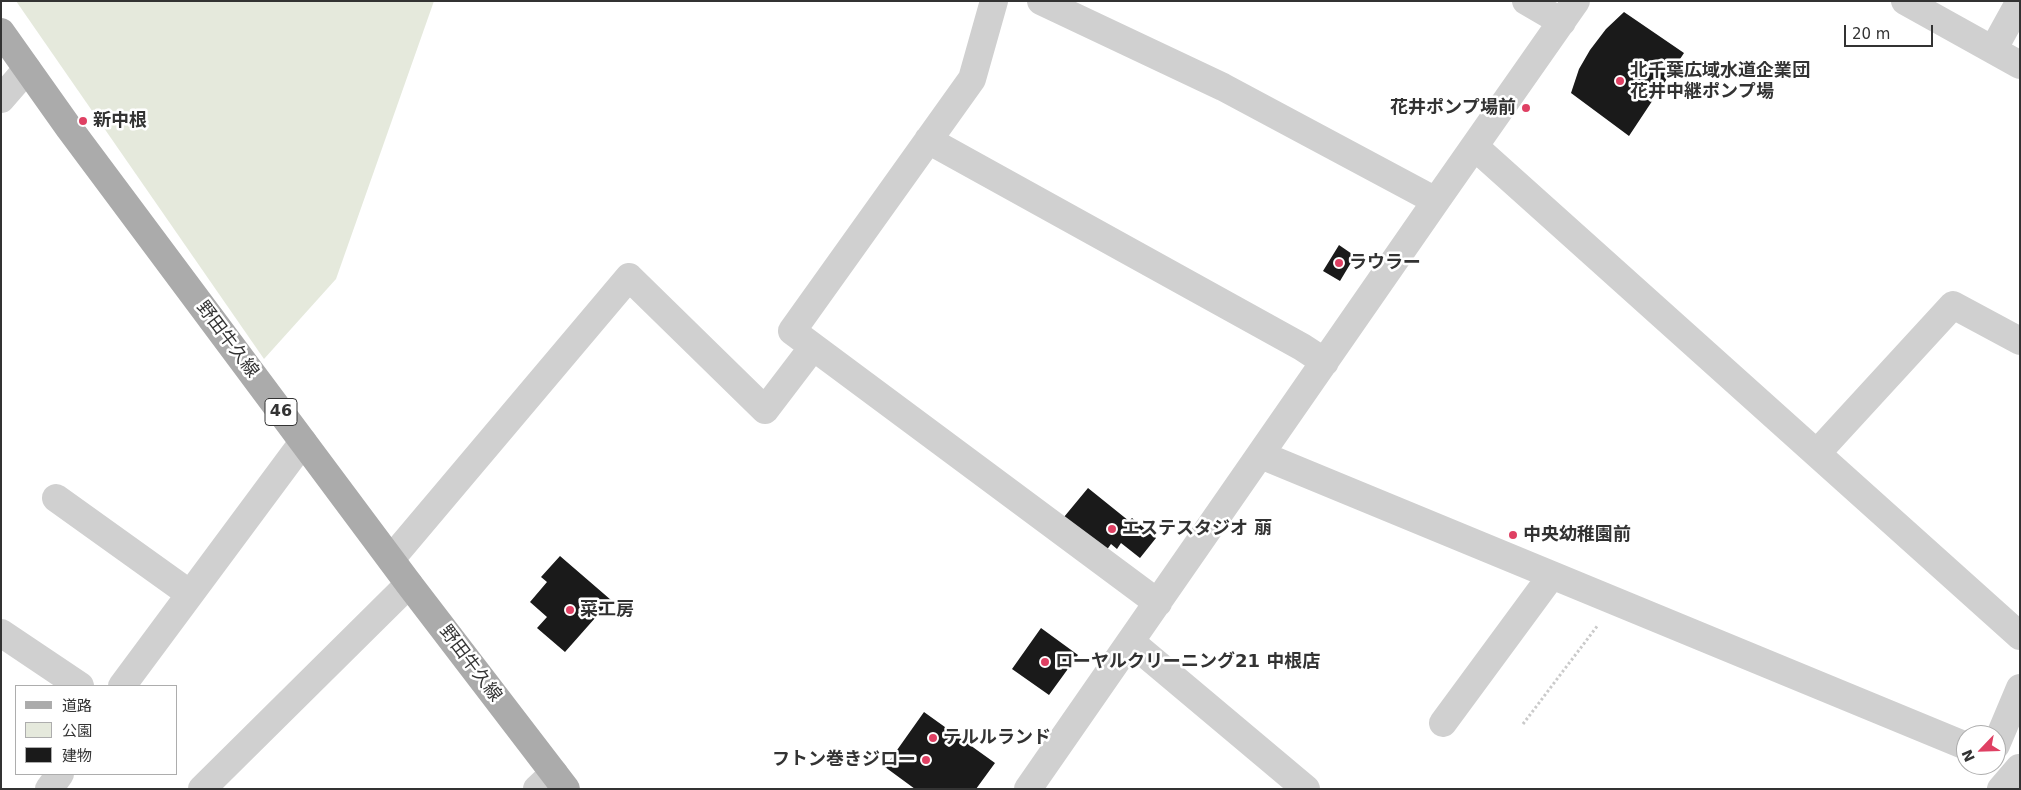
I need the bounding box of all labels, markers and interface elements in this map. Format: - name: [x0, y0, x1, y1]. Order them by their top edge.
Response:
- scale bar: [1846, 15, 1935, 47]
- text: 20 m: [1852, 25, 1890, 43]
- place label: 北千葉広域水道企業団 花井中継ポンプ場: [1630, 60, 1810, 102]
- marker: 北千葉広域水道企業団 花井中継ポンプ場: [1614, 75, 1626, 87]
- place label: 花井ポンプ場前: [1390, 97, 1516, 119]
- marker: 花井ポンプ場前: [1520, 102, 1532, 114]
- place label: 新中根: [93, 110, 147, 132]
- marker: 新中根: [77, 115, 89, 127]
- place label: ラウラー: [1349, 252, 1421, 274]
- marker: ラウラー: [1333, 257, 1345, 269]
- street label: 野田牛久線: [191, 298, 263, 382]
- road number: 46: [265, 398, 297, 426]
- place label: エステスタジオ 萠: [1122, 518, 1272, 540]
- marker: エステスタジオ 萠: [1106, 523, 1118, 535]
- place label: 中央幼稚園前: [1523, 524, 1631, 546]
- marker: 中央幼稚園前: [1507, 529, 1519, 541]
- place label: 菜工房: [580, 599, 634, 621]
- marker: 菜工房: [564, 604, 576, 616]
- street label: 野田牛久線: [434, 622, 506, 706]
- place label: ローヤルクリーニング21 中根店: [1055, 651, 1320, 673]
- marker: ローヤルクリーニング21 中根店: [1039, 656, 1051, 668]
- legend: [15, 685, 178, 775]
- text: 道路: [62, 697, 92, 715]
- text: 公園: [62, 722, 92, 740]
- north arrow: [1956, 725, 2006, 775]
- place label: テルルランド: [943, 727, 1051, 749]
- marker: テルルランド: [927, 732, 939, 744]
- text: 建物: [62, 747, 92, 765]
- text: N: [1959, 747, 1978, 764]
- place label: フトン巻きジロー: [772, 749, 916, 771]
- marker: フトン巻きジロー: [920, 754, 932, 766]

